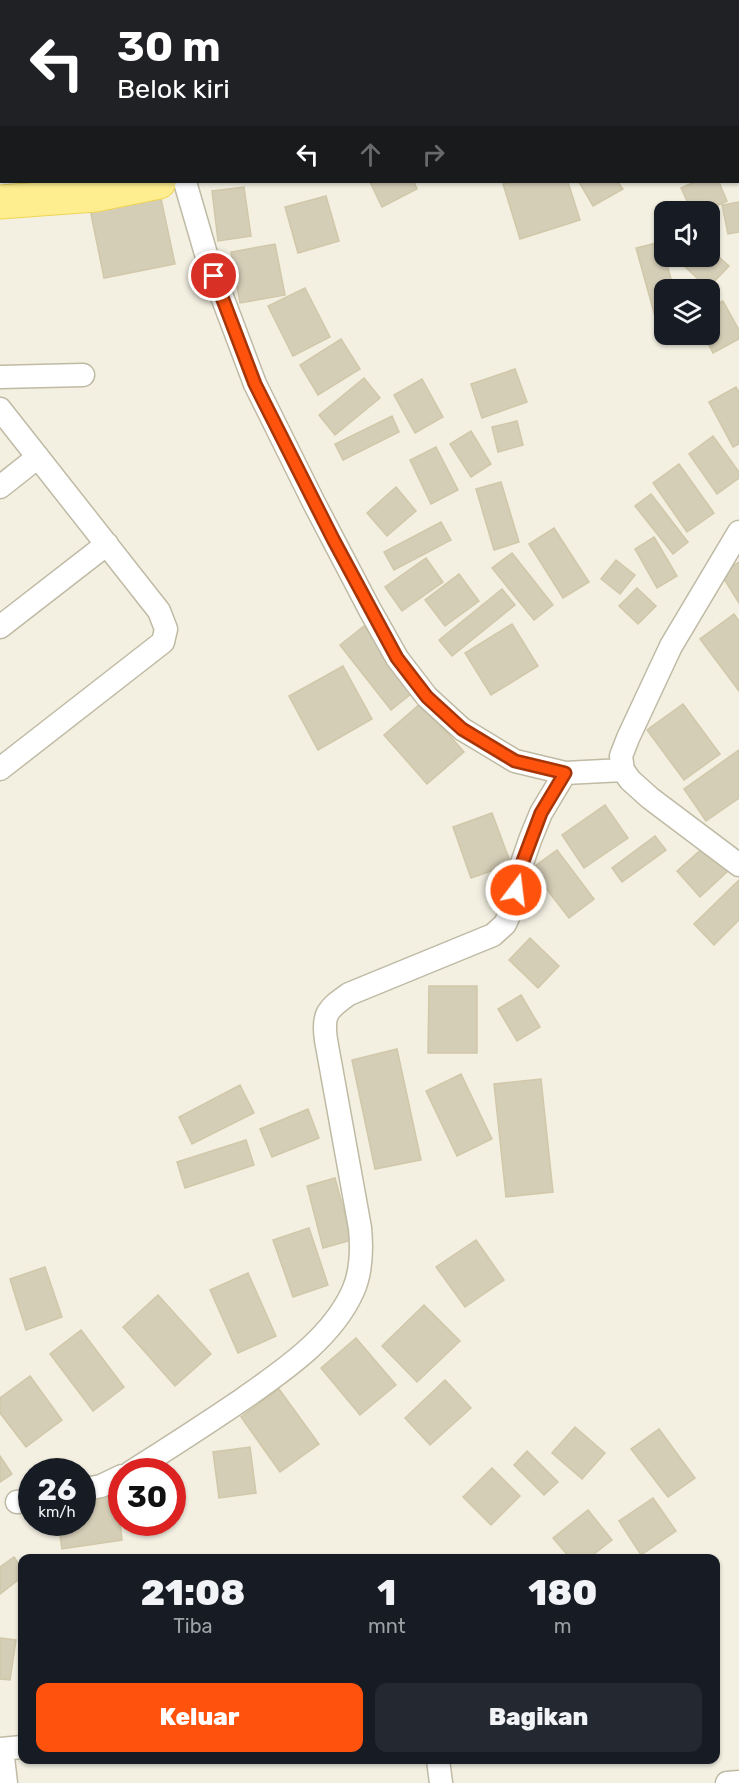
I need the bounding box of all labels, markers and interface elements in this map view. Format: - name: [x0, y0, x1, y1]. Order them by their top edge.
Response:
- text: 30 m: [117, 22, 221, 72]
- icon: left: [18, 24, 96, 102]
- text: Belok kiri: [117, 73, 230, 105]
- icon: left: [291, 138, 324, 171]
- icon: ahead: [354, 138, 387, 171]
- icon: right: [417, 138, 450, 171]
- map controls: [654, 201, 720, 345]
- button: sound: [654, 201, 720, 267]
- pin: [188, 250, 239, 301]
- icon: arrive: [197, 259, 230, 292]
- button: layers: [654, 279, 720, 345]
- position arrow: [484, 858, 548, 922]
- speed limit sign: 30: [108, 1458, 186, 1536]
- text: 26: [37, 1472, 77, 1508]
- text: km/h: [38, 1503, 76, 1521]
- text: 21:08: [141, 1571, 245, 1614]
- text: 1: [377, 1571, 396, 1614]
- text: 180: [528, 1571, 597, 1614]
- text: Tiba: [173, 1614, 213, 1638]
- text: mnt: [368, 1614, 406, 1638]
- text: m: [554, 1614, 572, 1638]
- button: Keluar: [36, 1683, 363, 1752]
- button: Bagikan: [375, 1683, 702, 1752]

